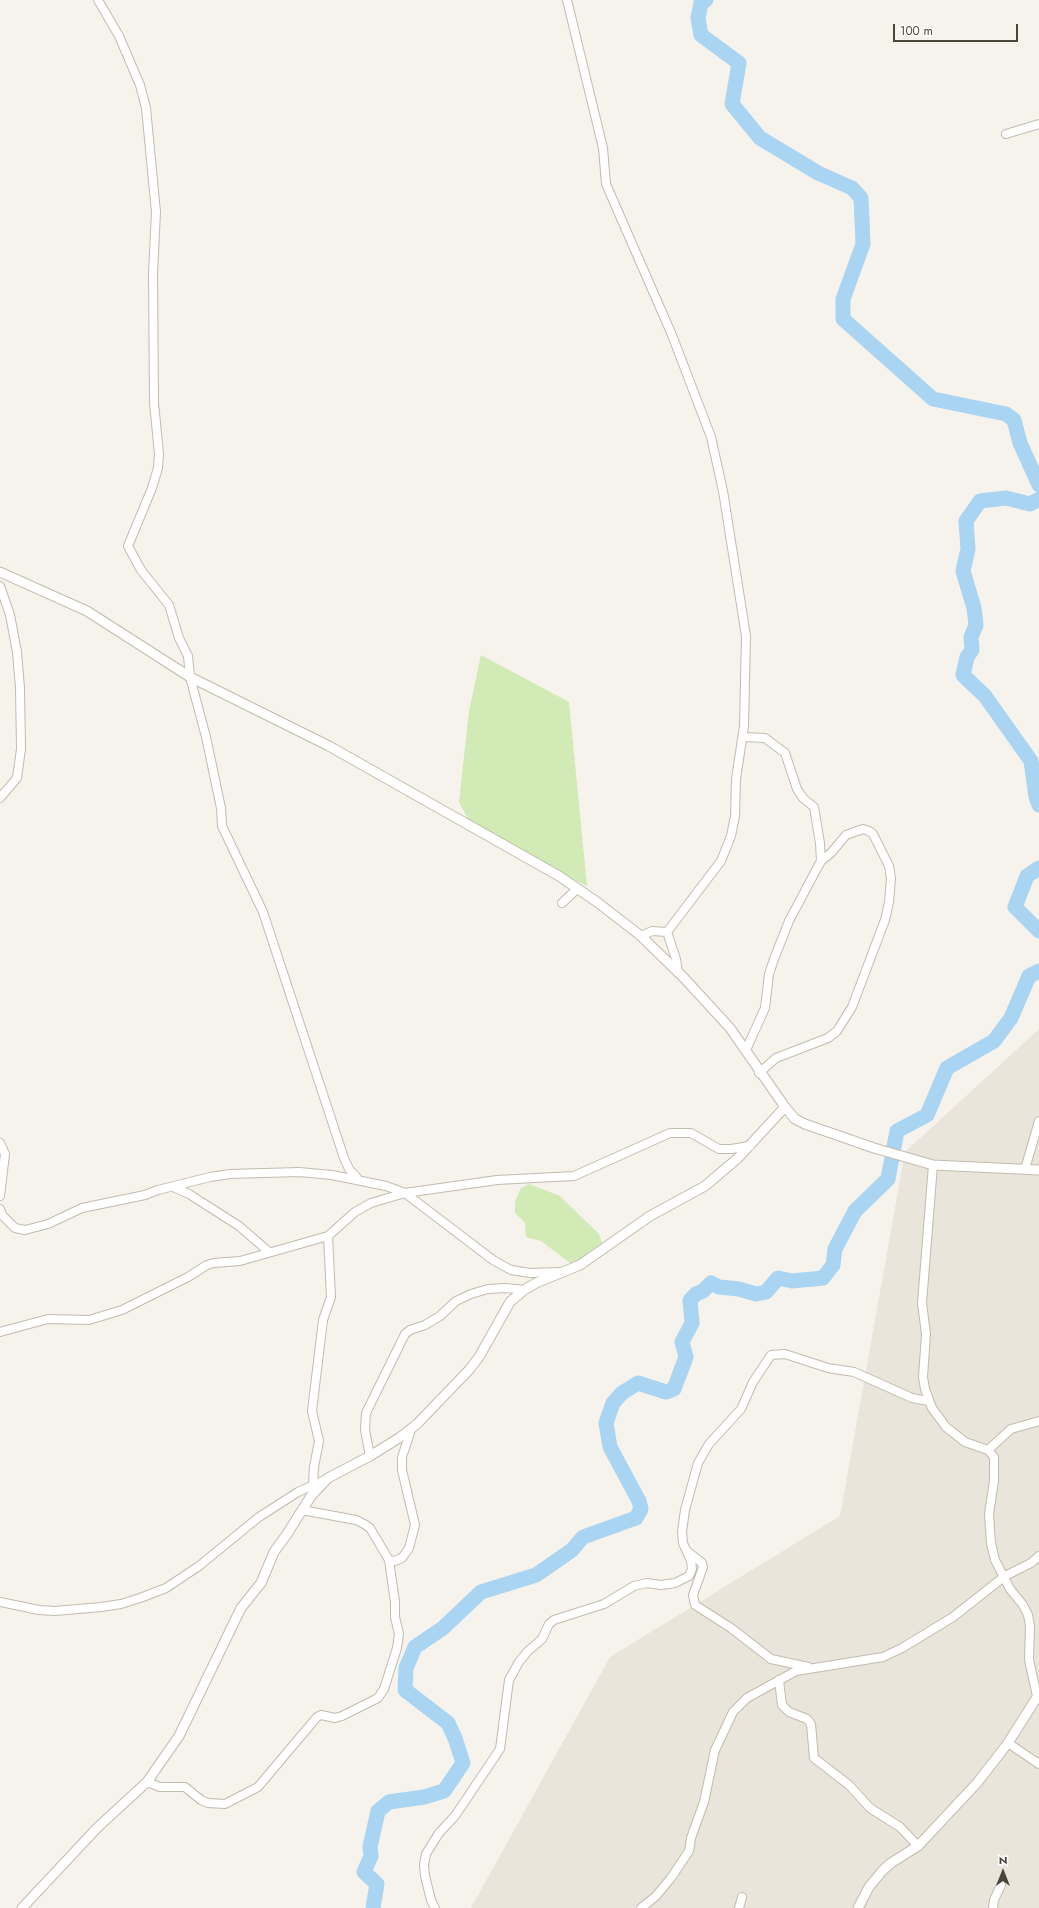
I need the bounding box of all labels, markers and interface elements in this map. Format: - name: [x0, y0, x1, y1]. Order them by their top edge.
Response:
- scale bar: [895, 16, 1020, 42]
- text: 100 m: [900, 22, 933, 40]
- north arrow: [983, 1852, 1023, 1892]
- text: N: [999, 1852, 1007, 1868]

